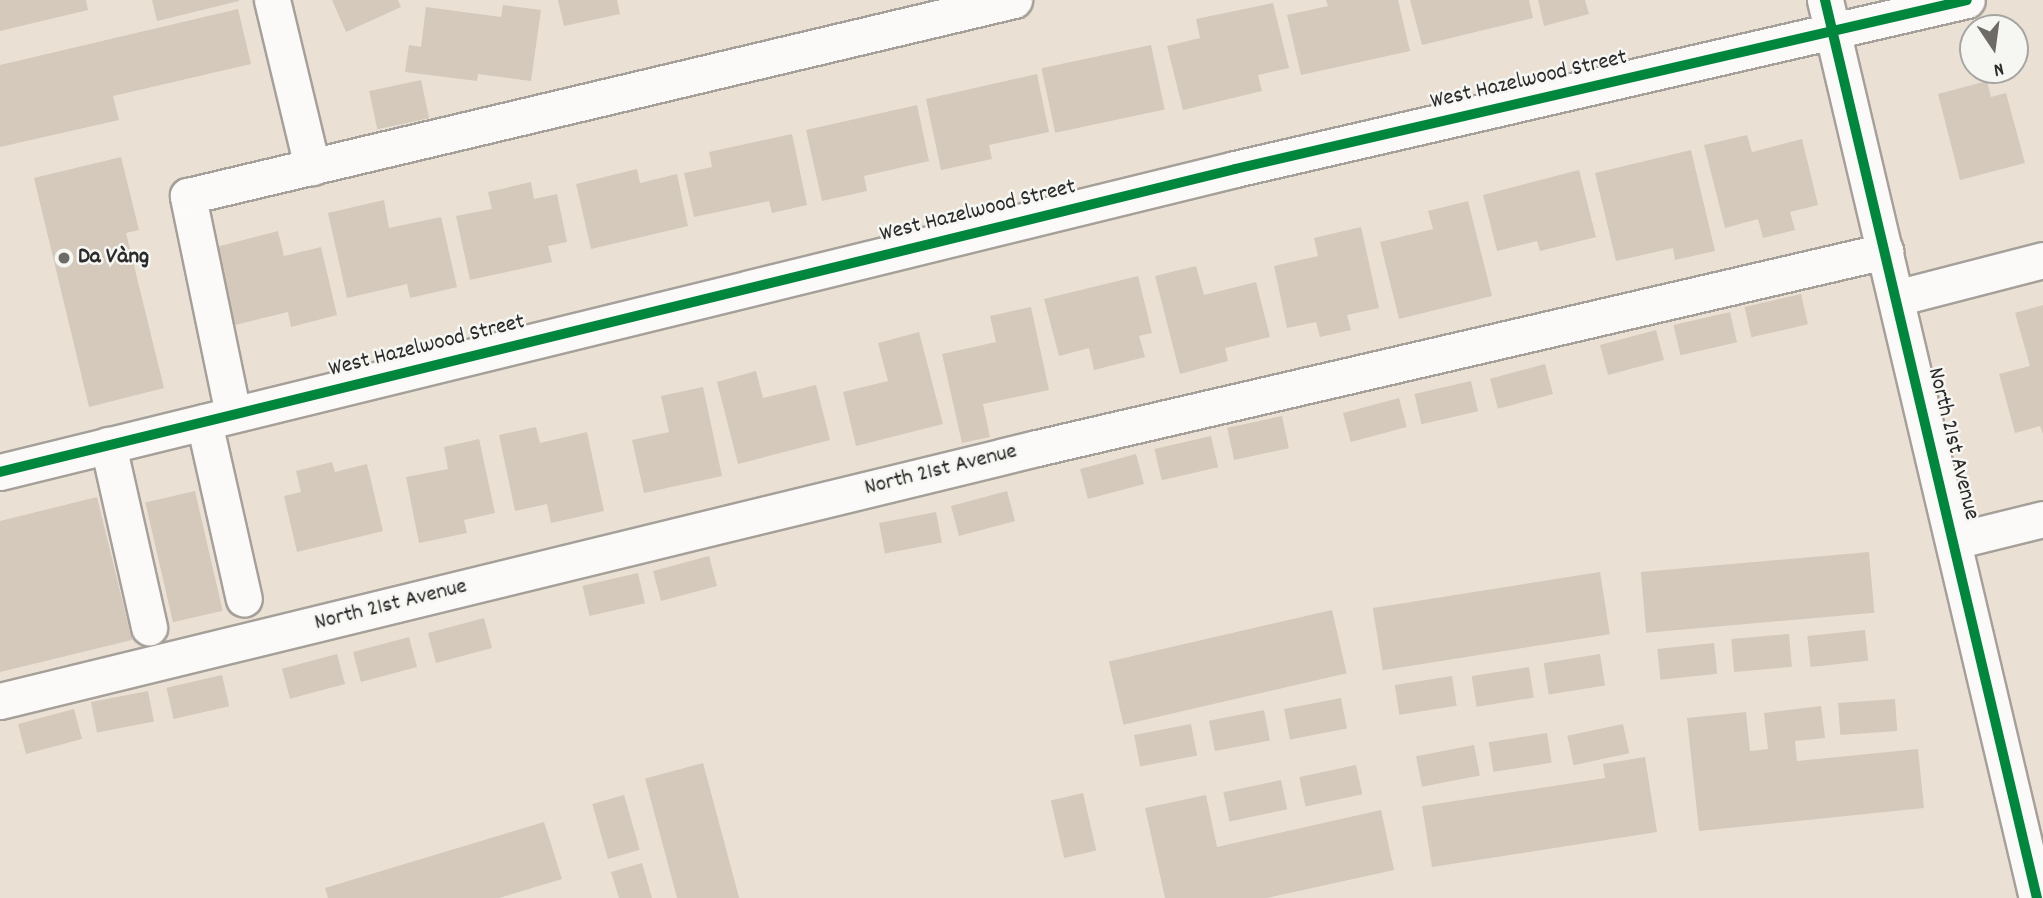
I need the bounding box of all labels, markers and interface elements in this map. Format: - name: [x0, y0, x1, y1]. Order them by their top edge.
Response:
- north arrow: [1959, 14, 2029, 84]
- street label: West Hazelwood Street: [1428, 45, 1630, 117]
- text: N: [1991, 54, 2006, 82]
- street label: West Hazelwood Street: [877, 174, 1079, 250]
- place label: Da Vàng: [78, 244, 149, 272]
- marker: Da Vàng: [56, 250, 72, 266]
- street label: West Hazelwood Street: [326, 309, 528, 385]
- street label: North 21st Avenue: [1920, 365, 1984, 523]
- street label: North 21st Avenue: [862, 439, 1020, 503]
- street label: North 21st Avenue: [312, 574, 470, 638]

